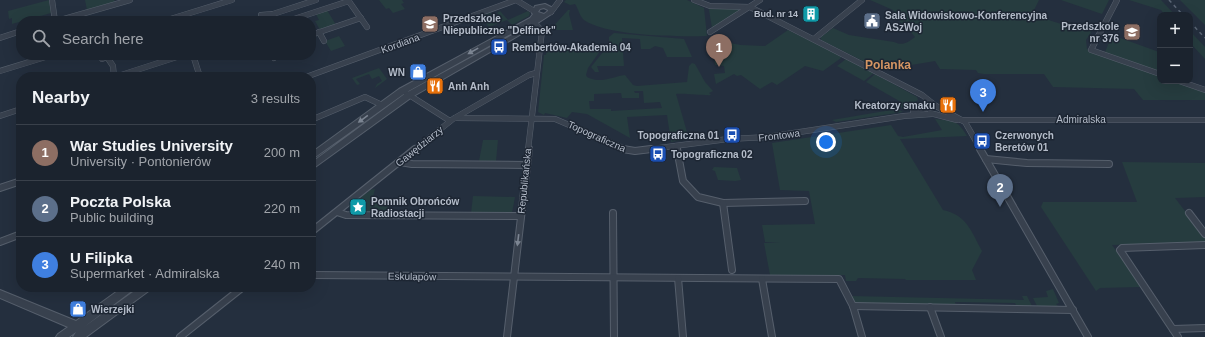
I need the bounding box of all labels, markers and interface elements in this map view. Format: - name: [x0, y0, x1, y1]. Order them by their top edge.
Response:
- building icon: Bud. nr 14: [801, 4, 821, 24]
- place label: Bud. nr 14: [754, 9, 798, 19]
- place label: Sala Widowiskowo-Konferencyjna ASzWoj: [885, 10, 1048, 33]
- public building icon: Sala Widowiskowo-Konferencyjna ASzWoj: [862, 11, 882, 31]
- map controls: [1157, 12, 1193, 84]
- button: +: [1157, 12, 1193, 48]
- place label: Przedszkole Niepubliczne "Delfinek": [443, 13, 556, 36]
- school or university icon: Przedszkole Niepubliczne "Delfinek": [420, 14, 440, 34]
- search box: [16, 16, 316, 60]
- place label: Przedszkole nr 376: [1061, 21, 1119, 44]
- school or university icon: Przedszkole nr 376: [1122, 22, 1142, 42]
- icon: search: [30, 27, 52, 49]
- text: Search here: [62, 30, 144, 47]
- street label: Kordiana: [379, 31, 421, 55]
- pin: 1: [706, 34, 732, 67]
- bus stop icon: Rembertów-Akademia 04: [489, 37, 509, 57]
- place label: Rembertów-Akademia 04: [512, 42, 631, 53]
- one-way arrow: [467, 48, 479, 55]
- button: −: [1157, 48, 1193, 84]
- district label: Polanka: [865, 58, 911, 72]
- shop icon: WN: [408, 62, 428, 82]
- place label: WN: [388, 67, 405, 78]
- restaurant icon: Anh Anh: [425, 76, 445, 96]
- pin: 3: [970, 79, 996, 112]
- place label: Anh Anh: [448, 81, 489, 92]
- text: Nearby: [32, 88, 90, 107]
- text: 3 results: [251, 91, 300, 106]
- restaurant icon: Kreatorzy smaku: [938, 95, 958, 115]
- place label: Kreatorzy smaku: [854, 100, 935, 111]
- street label: Admiralska: [1056, 114, 1106, 125]
- one-way arrow: [357, 115, 368, 124]
- street label: Topograficzna: [566, 119, 628, 154]
- street label: Gawędziarzy: [393, 124, 445, 169]
- bus stop icon: Topograficzna 01: [722, 125, 742, 145]
- street label: Frontowa: [758, 127, 801, 143]
- place label: Topograficzna 01: [638, 130, 719, 141]
- place label: Czerwonych Beretów 01: [995, 130, 1054, 153]
- bus stop icon: Czerwonych Beretów 01: [972, 131, 992, 151]
- your location: [816, 132, 836, 152]
- text: War Studies University: [70, 137, 233, 154]
- bus stop icon: Topograficzna 02: [648, 144, 668, 164]
- text: 1: [41, 145, 49, 160]
- text: 200 m: [264, 145, 300, 160]
- street label: Republikańska: [516, 147, 533, 214]
- place label: Topograficzna 02: [671, 149, 753, 160]
- text: University · Pontonierów: [70, 154, 211, 169]
- pin: 2: [987, 174, 1013, 207]
- text: Poczta Polska: [70, 193, 171, 210]
- place label: Pomnik Obrońców Radiostacji: [371, 196, 460, 219]
- place icon: Pomnik Obrońców Radiostacji: [348, 197, 368, 217]
- text: 2: [41, 201, 49, 216]
- text: 220 m: [264, 201, 300, 216]
- text: Public building: [70, 210, 154, 225]
- one-way arrow: [515, 234, 521, 246]
- text: U Filipka: [70, 249, 133, 266]
- text: 3: [41, 257, 49, 272]
- text: 240 m: [264, 257, 300, 272]
- text: Supermarket · Admiralska: [70, 266, 220, 281]
- street label: Eskulapów: [388, 271, 437, 282]
- shop icon: Wierzejki: [68, 299, 88, 319]
- place label: Wierzejki: [91, 304, 134, 315]

